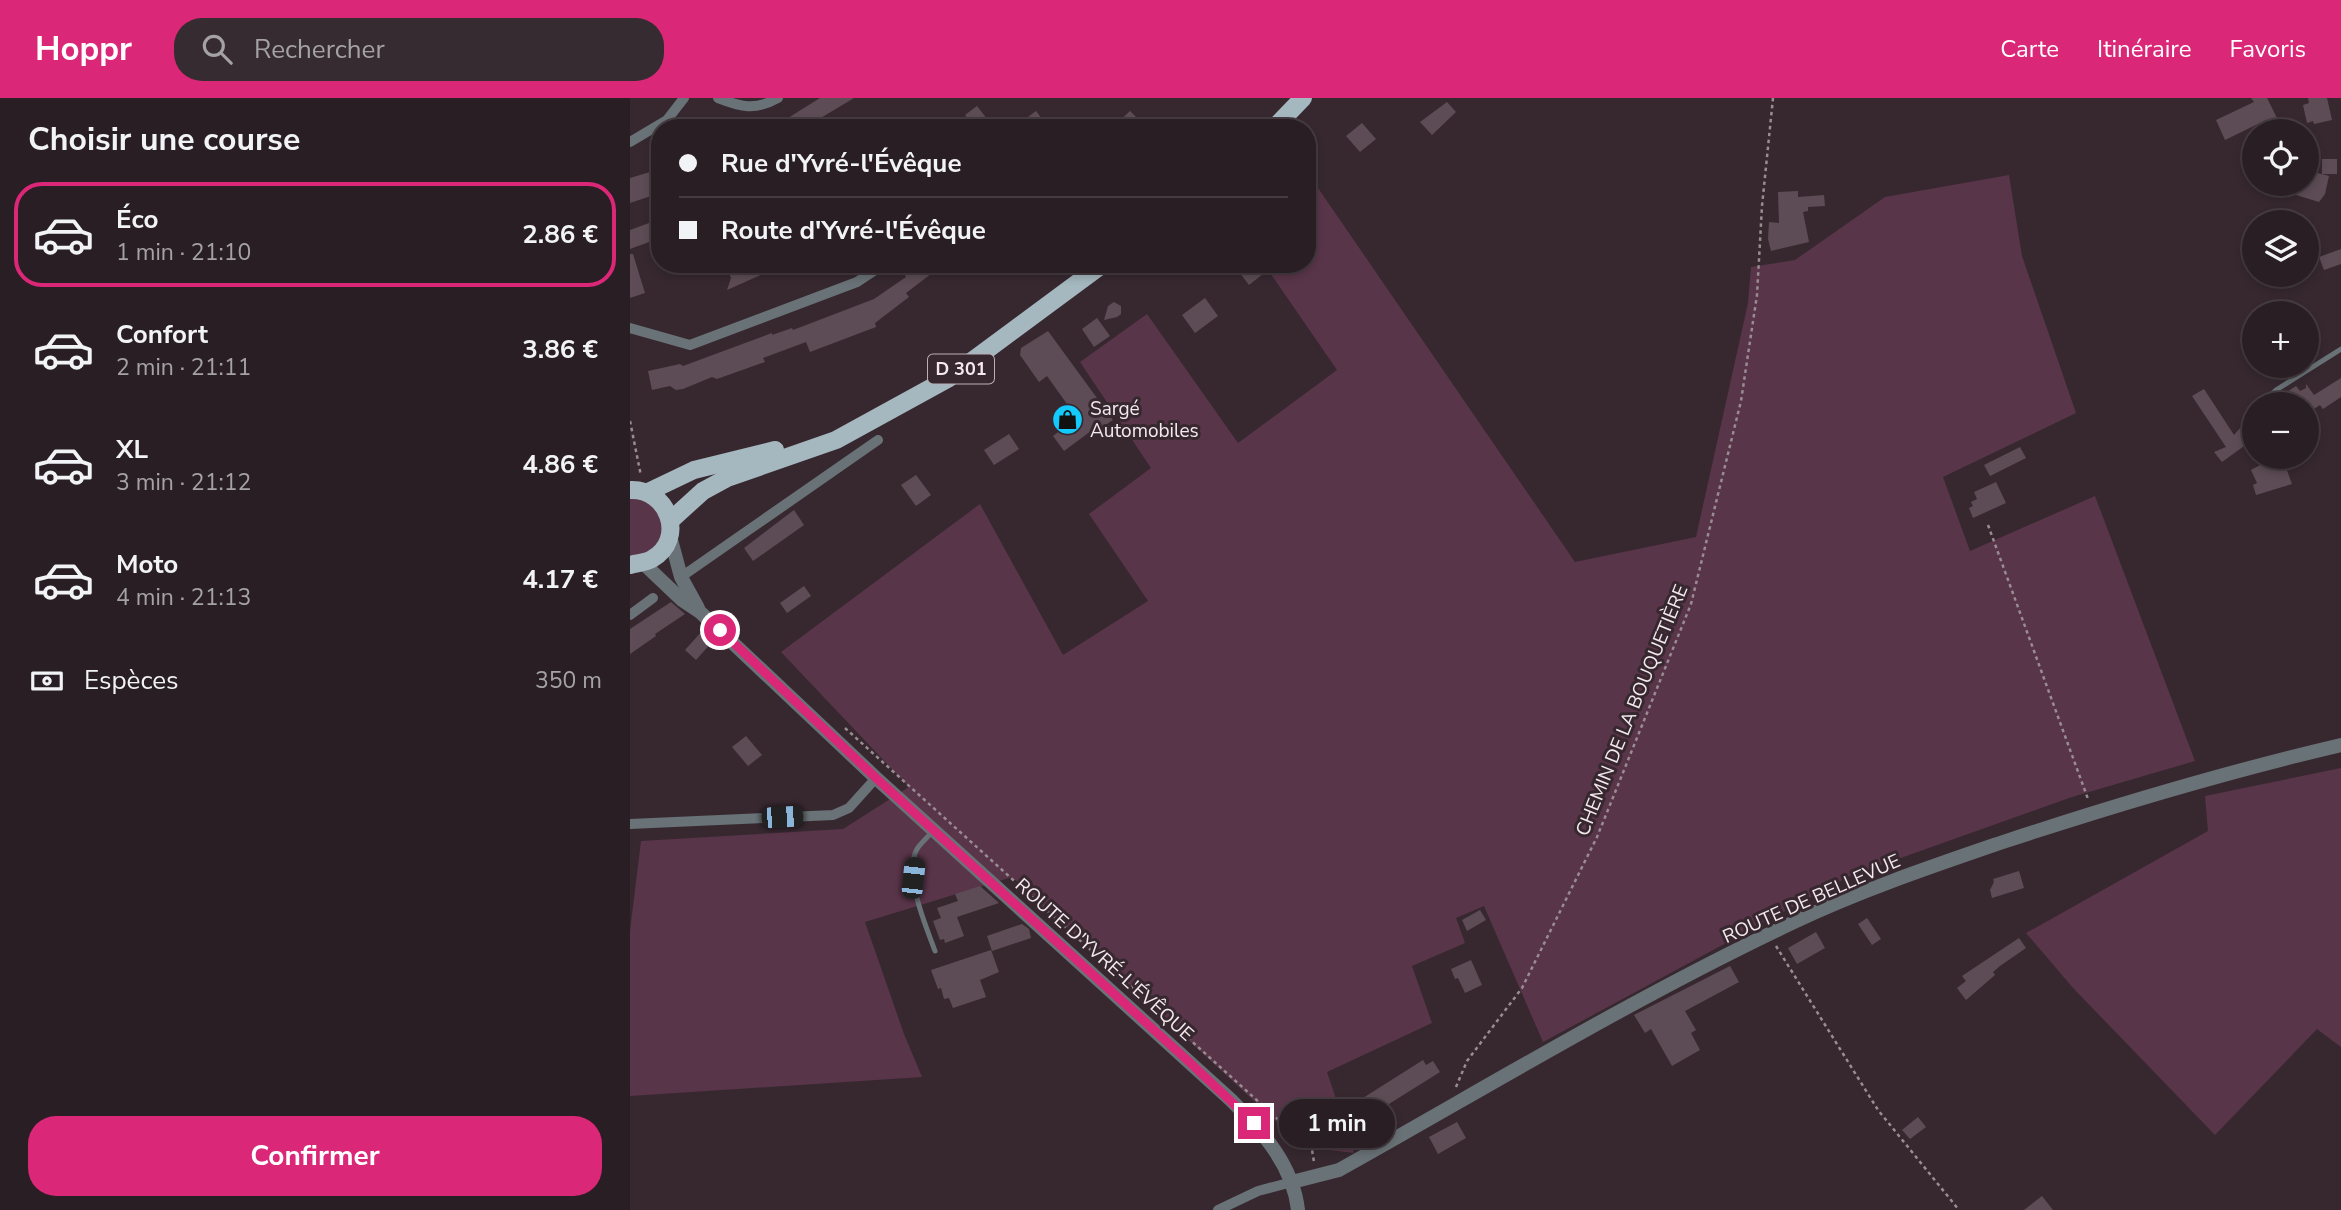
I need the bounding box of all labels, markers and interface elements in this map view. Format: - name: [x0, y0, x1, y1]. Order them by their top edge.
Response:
- search box: [174, 18, 664, 81]
- text: Hoppr: [35, 27, 132, 72]
- icon: search: [198, 30, 236, 68]
- text: Rechercher: [254, 32, 385, 67]
- text: Carte: [2000, 33, 2059, 65]
- text: Itinéraire: [2097, 33, 2191, 65]
- text: Favoris: [2229, 33, 2306, 65]
- text: Choisir une course: [28, 118, 300, 161]
- map controls: [2242, 119, 2319, 469]
- button: locate: [2242, 119, 2319, 196]
- text: Rue d'Yvré-l'Évêque: [721, 146, 961, 181]
- text: Éco: [116, 202, 158, 237]
- icon: car: [32, 203, 95, 266]
- button: layers: [2242, 210, 2319, 287]
- text: Route d'Yvré-l'Évêque: [721, 213, 986, 248]
- text: 2.86 €: [522, 217, 598, 252]
- text: 1 min · 21:10: [116, 237, 251, 268]
- button: +: [2242, 301, 2319, 378]
- text: Confort: [116, 317, 208, 352]
- icon: car: [32, 318, 95, 381]
- text: 3.86 €: [522, 332, 598, 367]
- text: 2 min · 21:11: [116, 352, 251, 383]
- road number: D 301: [928, 354, 994, 384]
- button: −: [2242, 392, 2319, 469]
- place label: Sargé Automobiles: [1090, 396, 1199, 444]
- shop icon: Sargé Automobiles: [1050, 402, 1084, 436]
- text: XL: [116, 432, 148, 467]
- icon: car: [32, 433, 95, 496]
- text: 4.86 €: [522, 447, 598, 482]
- text: 3 min · 21:12: [116, 467, 251, 498]
- text: Moto: [116, 547, 178, 582]
- icon: car: [32, 548, 95, 611]
- text: 4.17 €: [522, 562, 598, 597]
- street label: CHEMIN DE LA BOUQUETIÈRE: [1570, 581, 1694, 840]
- text: 4 min · 21:13: [116, 582, 251, 613]
- route start: [704, 614, 736, 646]
- icon: cash: [28, 662, 66, 700]
- text: Espèces: [84, 663, 179, 698]
- text: 350 m: [535, 665, 602, 696]
- car: [761, 805, 804, 829]
- street label: ROUTE DE BELLEVUE: [1718, 848, 1904, 950]
- car: [901, 856, 926, 900]
- street label: ROUTE D'YVRÉ-L'ÉVÊQUE: [1009, 872, 1199, 1047]
- callout: 1 min: [1278, 1098, 1394, 1148]
- route end: [1238, 1107, 1270, 1139]
- text: 1 min: [1307, 1108, 1367, 1139]
- button: Confirmer: [28, 1116, 602, 1196]

